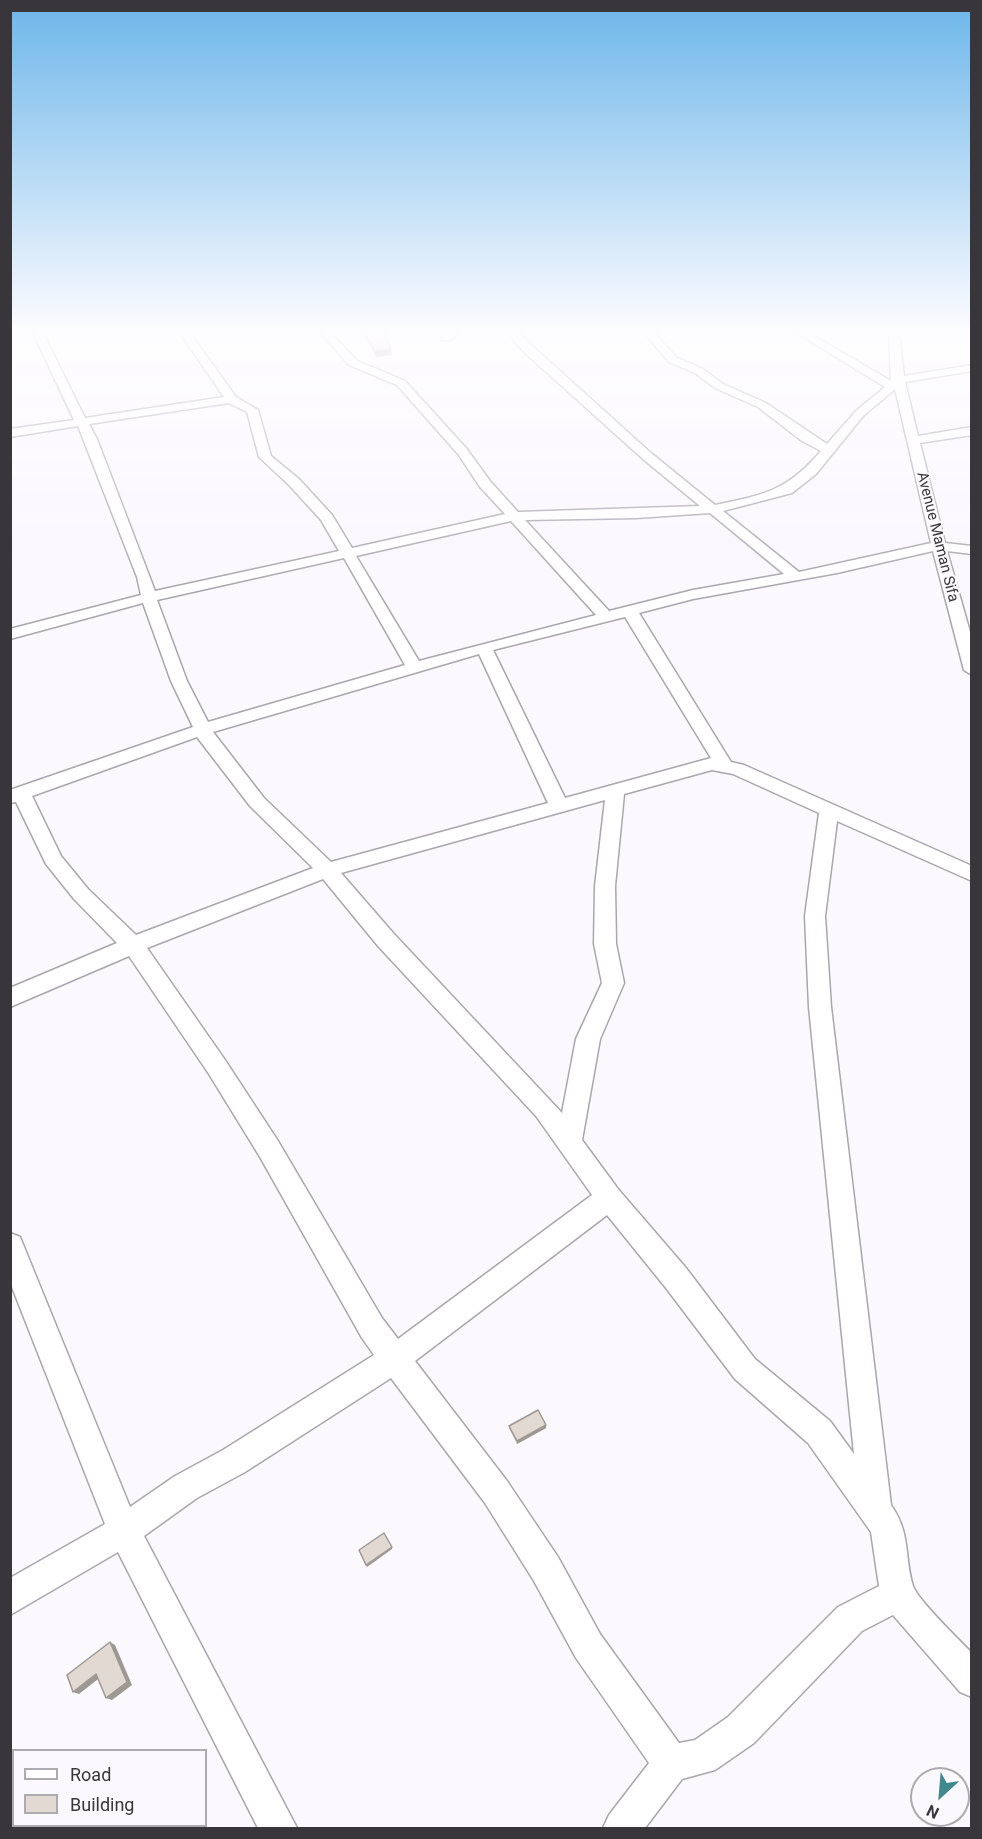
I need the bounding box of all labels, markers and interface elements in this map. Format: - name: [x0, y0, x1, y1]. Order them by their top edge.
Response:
- street label: Avenue Maman Sifa: [912, 470, 962, 604]
- legend: [12, 1749, 207, 1827]
- text: Road: [70, 1764, 111, 1785]
- north arrow: [910, 1767, 970, 1827]
- text: Building: [70, 1794, 134, 1815]
- text: N: [924, 1801, 942, 1823]

